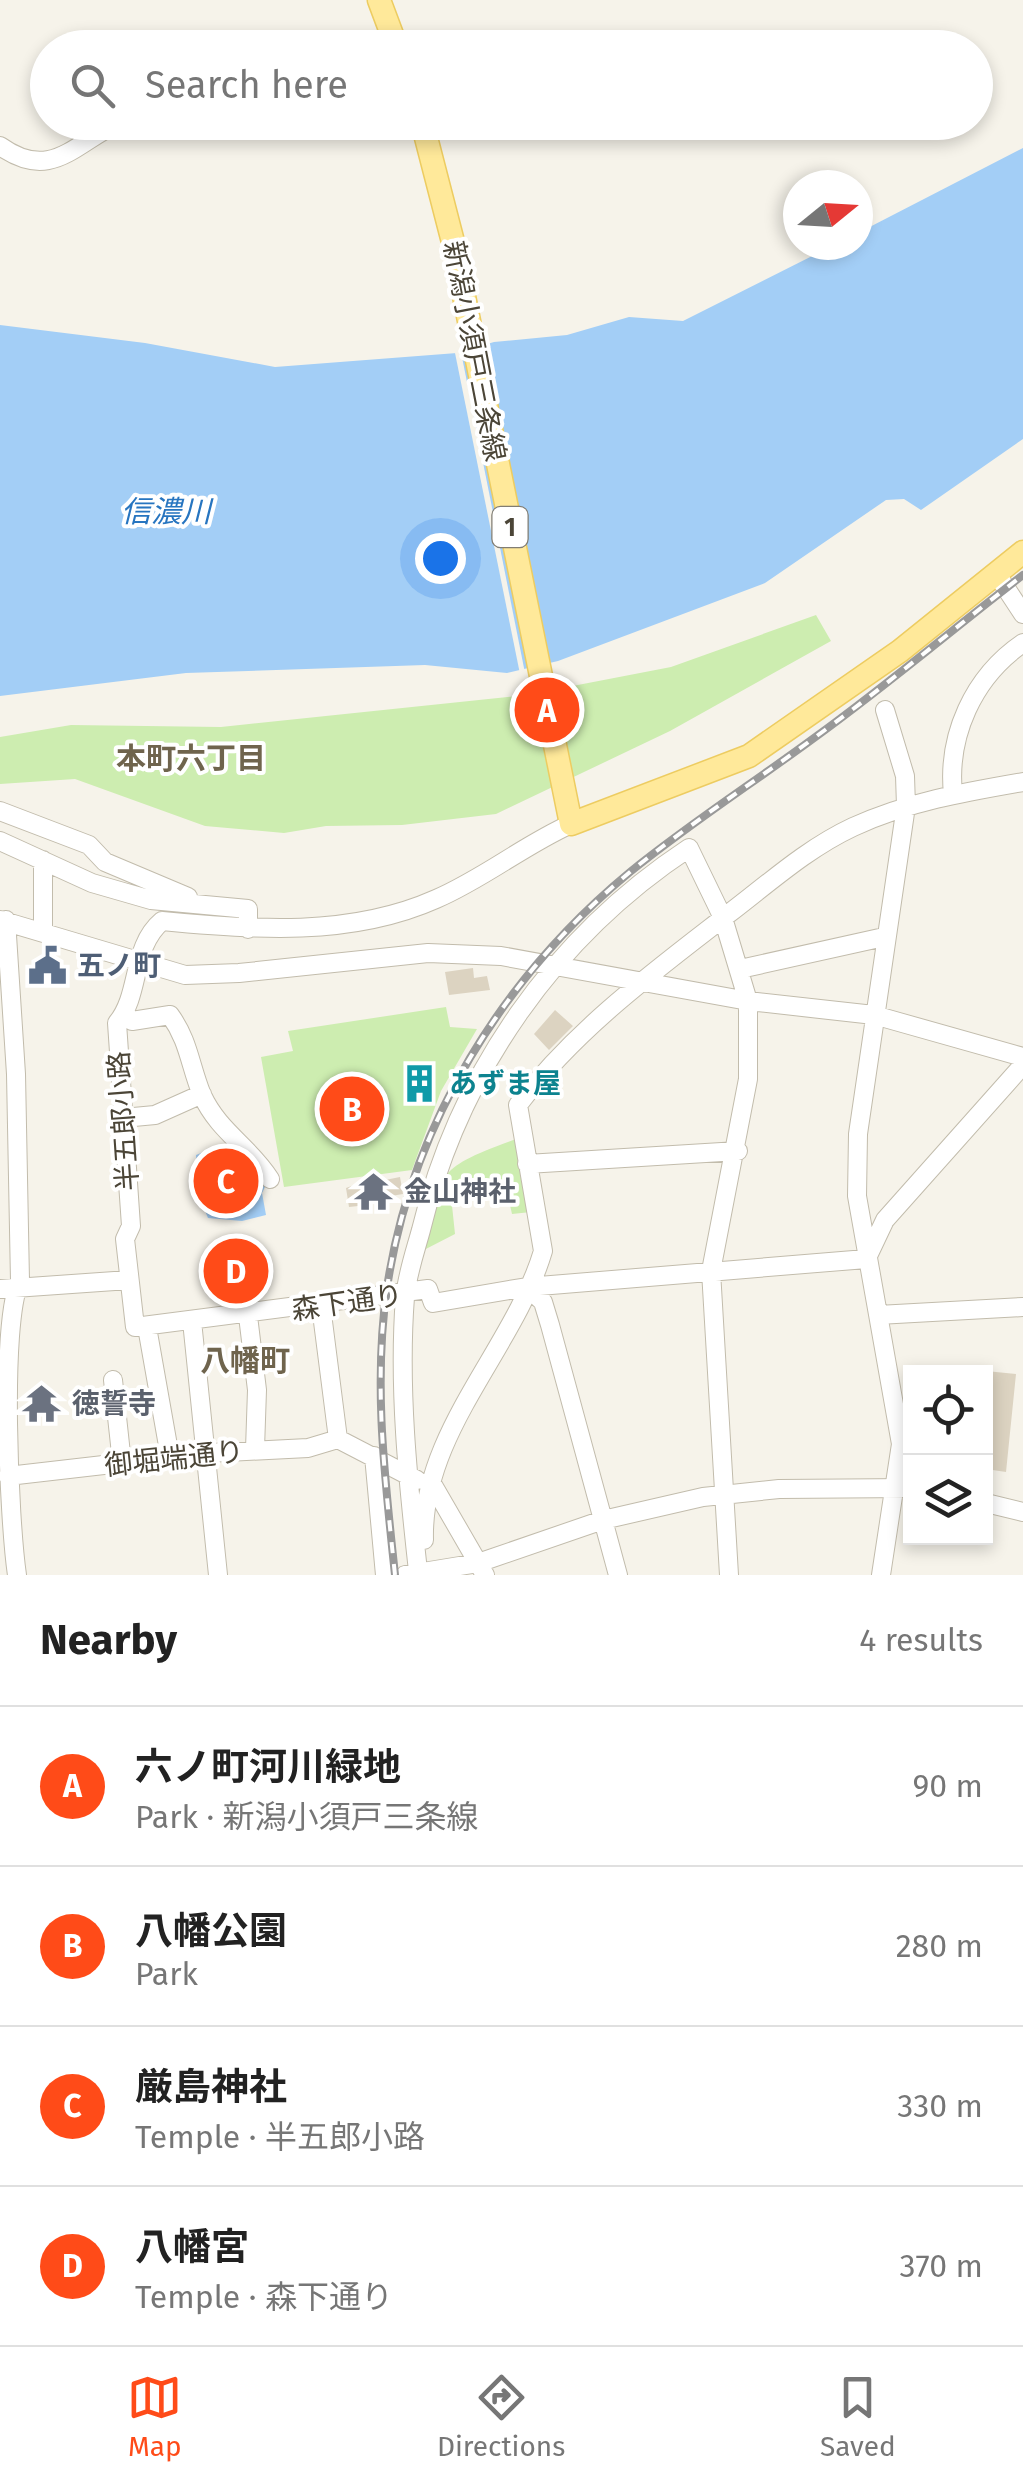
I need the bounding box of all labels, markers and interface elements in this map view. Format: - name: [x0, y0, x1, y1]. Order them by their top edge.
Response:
- search box: [30, 30, 993, 140]
- icon: search: [65, 58, 120, 113]
- text: Search here: [145, 62, 348, 108]
- north arrow: [783, 170, 873, 260]
- street label: 新潟小須戸三条線: [437, 238, 512, 464]
- water label: 信濃川: [121, 494, 214, 530]
- road number: 1: [492, 507, 528, 547]
- your location: [415, 533, 466, 584]
- pin: A: [514, 672, 580, 748]
- district label: 本町六丁目: [116, 741, 266, 777]
- public building icon: 五ノ町: [26, 944, 68, 986]
- place label: 五ノ町: [77, 949, 161, 982]
- street label: 半五郎小路: [102, 1050, 145, 1192]
- building icon: あずま屋: [398, 1062, 440, 1104]
- place label: あずま屋: [449, 1067, 561, 1100]
- pin: B: [320, 1072, 384, 1146]
- pin: C: [194, 1144, 258, 1218]
- temple icon: 金山神社: [353, 1170, 395, 1212]
- place label: 金山神社: [404, 1175, 516, 1208]
- pin: D: [204, 1234, 268, 1308]
- street label: 森下通り: [289, 1278, 405, 1327]
- district label: 八幡町: [200, 1343, 290, 1379]
- map controls: [903, 1365, 993, 1545]
- button: locate: [903, 1365, 993, 1455]
- temple icon: 徳誓寺: [21, 1382, 63, 1424]
- place label: 徳誓寺: [72, 1387, 156, 1420]
- street label: 御堀端通り: [103, 1435, 245, 1482]
- button: layers: [903, 1455, 993, 1545]
- text: Nearby: [40, 1615, 177, 1665]
- text: 4 results: [859, 1621, 983, 1659]
- text: 六ノ町河川緑地: [135, 1744, 401, 1790]
- text: A: [63, 1767, 82, 1805]
- text: 90 m: [912, 1767, 983, 1805]
- text: Park · 新潟小須戸三条線: [135, 1798, 479, 1836]
- text: 八幡公園: [135, 1908, 287, 1954]
- text: B: [63, 1927, 82, 1965]
- text: 280 m: [896, 1927, 983, 1965]
- text: Park: [135, 1955, 198, 1993]
- text: 厳島神社: [135, 2064, 287, 2110]
- text: C: [63, 2087, 82, 2125]
- text: 330 m: [897, 2087, 983, 2125]
- text: Temple · 半五郎小路: [135, 2118, 425, 2156]
- text: 八幡宮: [135, 2224, 249, 2270]
- text: D: [62, 2247, 83, 2285]
- text: 370 m: [900, 2247, 983, 2285]
- text: Temple · 森下通り: [135, 2278, 393, 2316]
- tab: Map: [127, 2370, 182, 2463]
- tab: Directions: [437, 2370, 565, 2463]
- tab: Saved: [820, 2370, 896, 2463]

